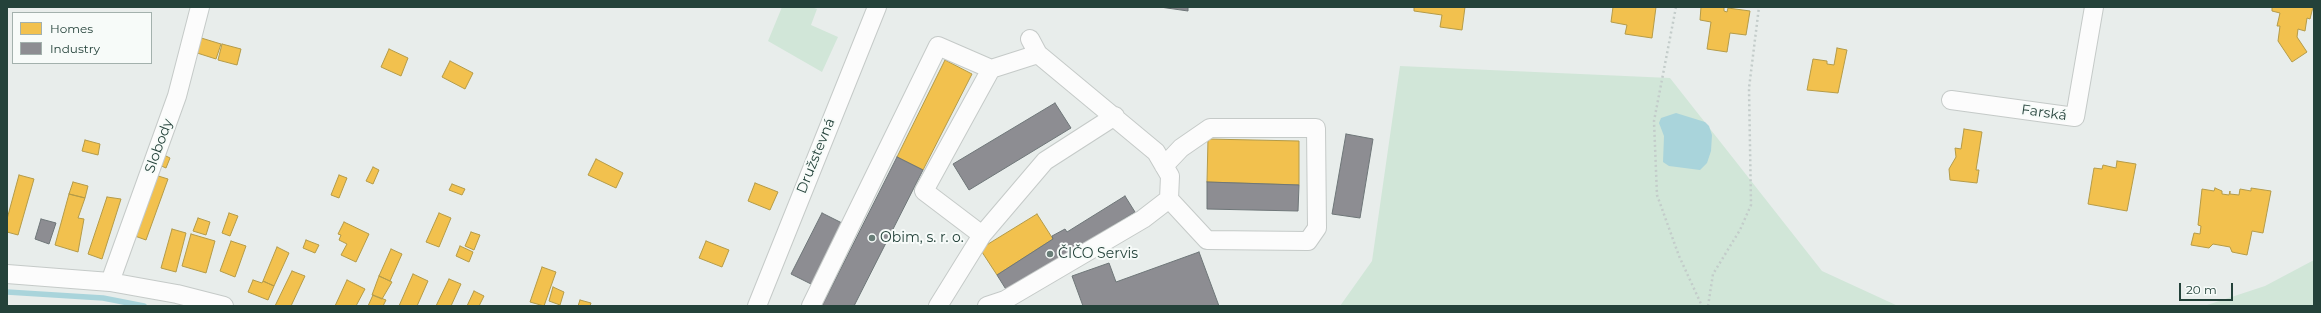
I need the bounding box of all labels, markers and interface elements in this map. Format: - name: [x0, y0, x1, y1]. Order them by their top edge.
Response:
- legend: [12, 12, 152, 64]
- text: Homes: [50, 21, 93, 36]
- text: Industry: [50, 41, 100, 56]
- street label: Farská: [2020, 101, 2068, 125]
- street label: Družstevná: [793, 116, 839, 196]
- street label: Slobody: [141, 117, 177, 175]
- place label: Obim, s. r. o.: [880, 230, 964, 246]
- marker: Obim, s. r. o.: [867, 233, 877, 243]
- place label: ČIČO Servis: [1058, 246, 1138, 262]
- marker: ČIČO Servis: [1045, 249, 1055, 259]
- scale bar: [2181, 275, 2235, 301]
- text: 20 m: [2186, 282, 2217, 297]

